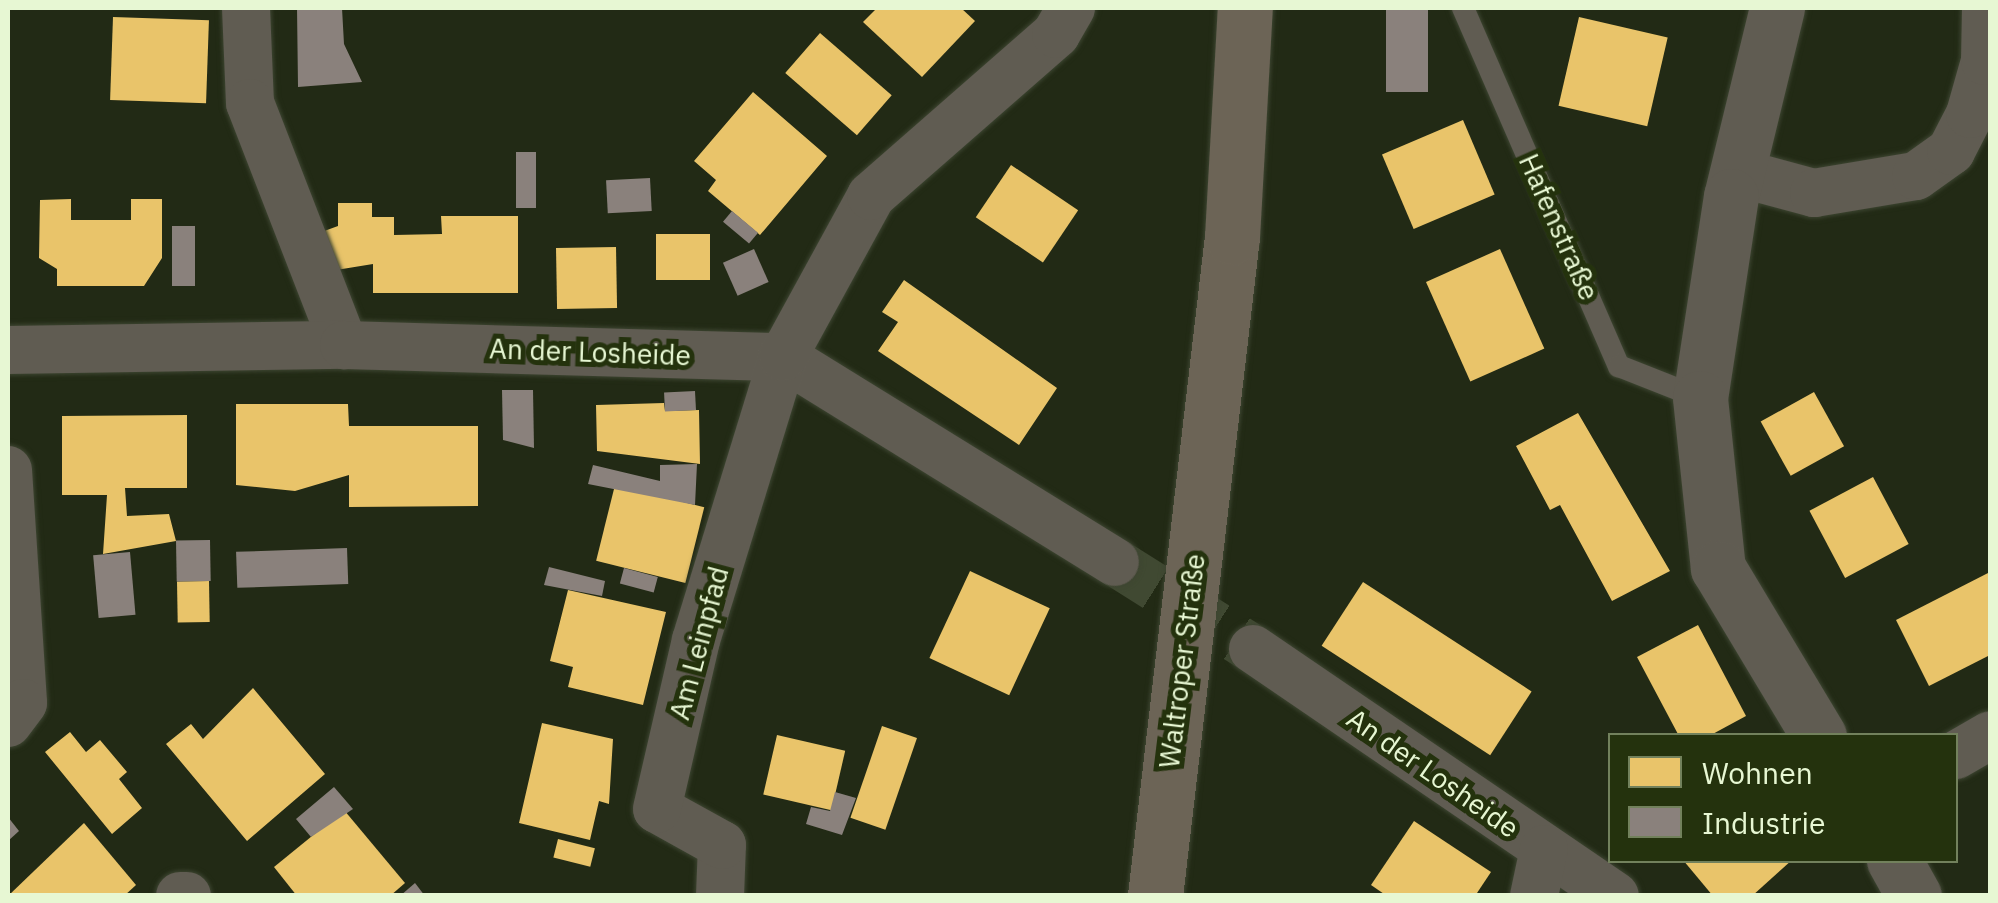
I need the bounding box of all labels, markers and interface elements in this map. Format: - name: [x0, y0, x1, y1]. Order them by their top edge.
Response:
- street label: Hafenstraße: [1512, 149, 1606, 305]
- street label: An der Losheide: [489, 332, 691, 372]
- street label: Waltroper Straße: [1152, 552, 1212, 770]
- street label: Am Leinpfad: [662, 563, 736, 723]
- street label: An der Losheide: [1341, 701, 1525, 845]
- legend: [1608, 733, 1958, 863]
- text: Wohnen: [1702, 753, 1813, 792]
- text: Industrie: [1702, 803, 1825, 842]

